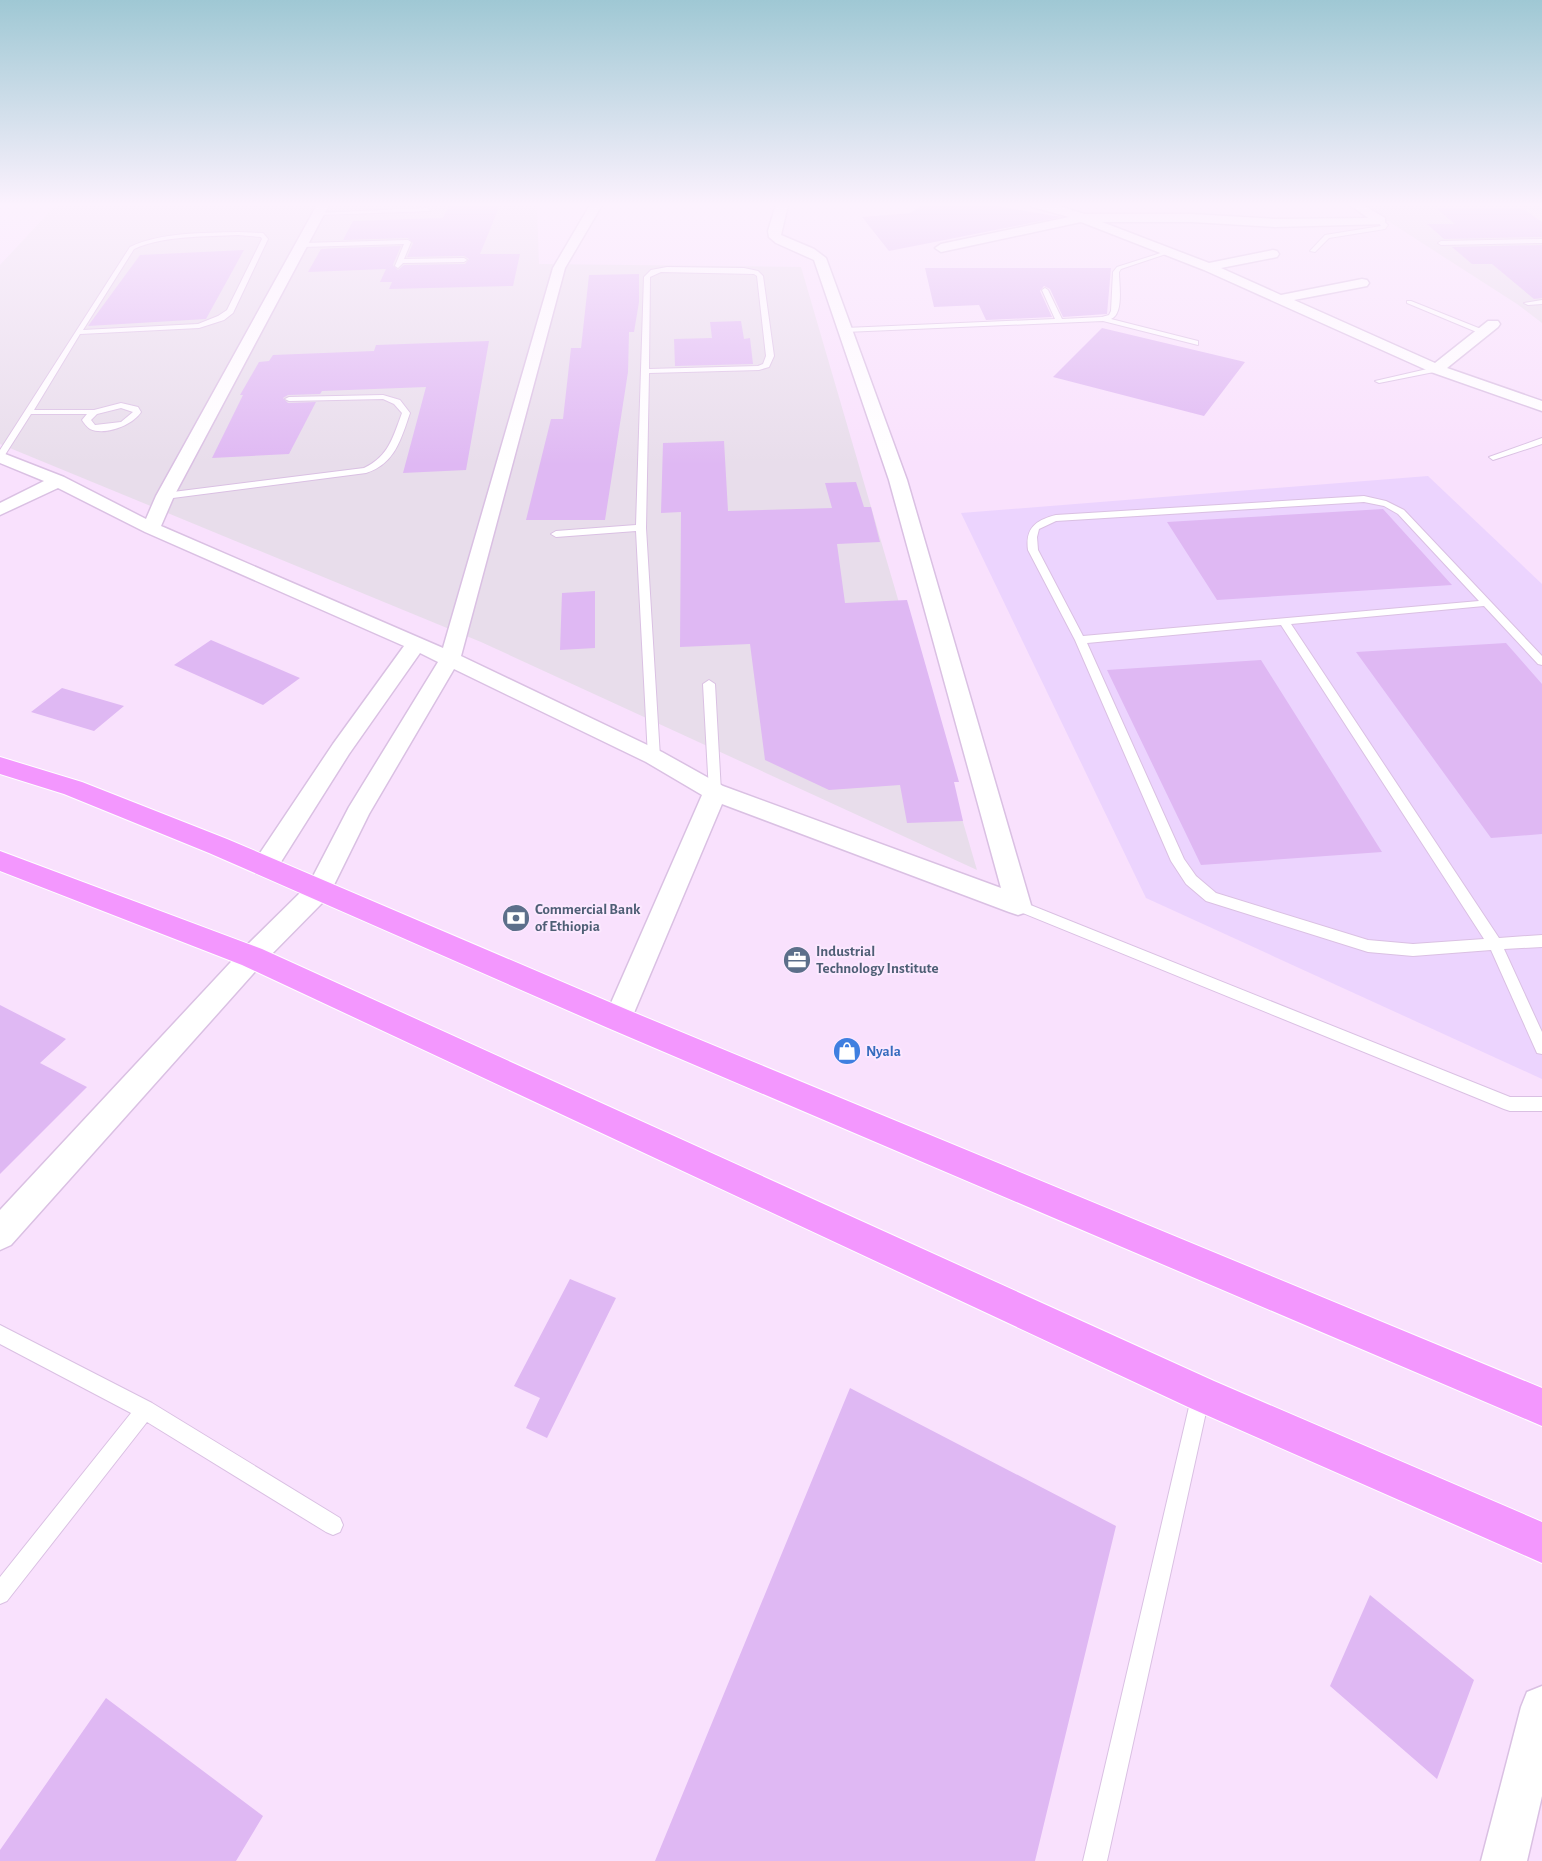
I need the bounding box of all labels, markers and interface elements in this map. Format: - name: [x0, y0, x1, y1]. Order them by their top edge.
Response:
- place label: Commercial Bank of Ethiopia: [535, 902, 641, 934]
- bank icon: Commercial Bank of Ethiopia: [501, 903, 531, 933]
- place label: Industrial Technology Institute: [816, 944, 939, 976]
- office icon: Industrial Technology Institute: [782, 945, 812, 975]
- shop icon: Nyala: [832, 1036, 862, 1066]
- place label: Nyala: [866, 1044, 901, 1059]

